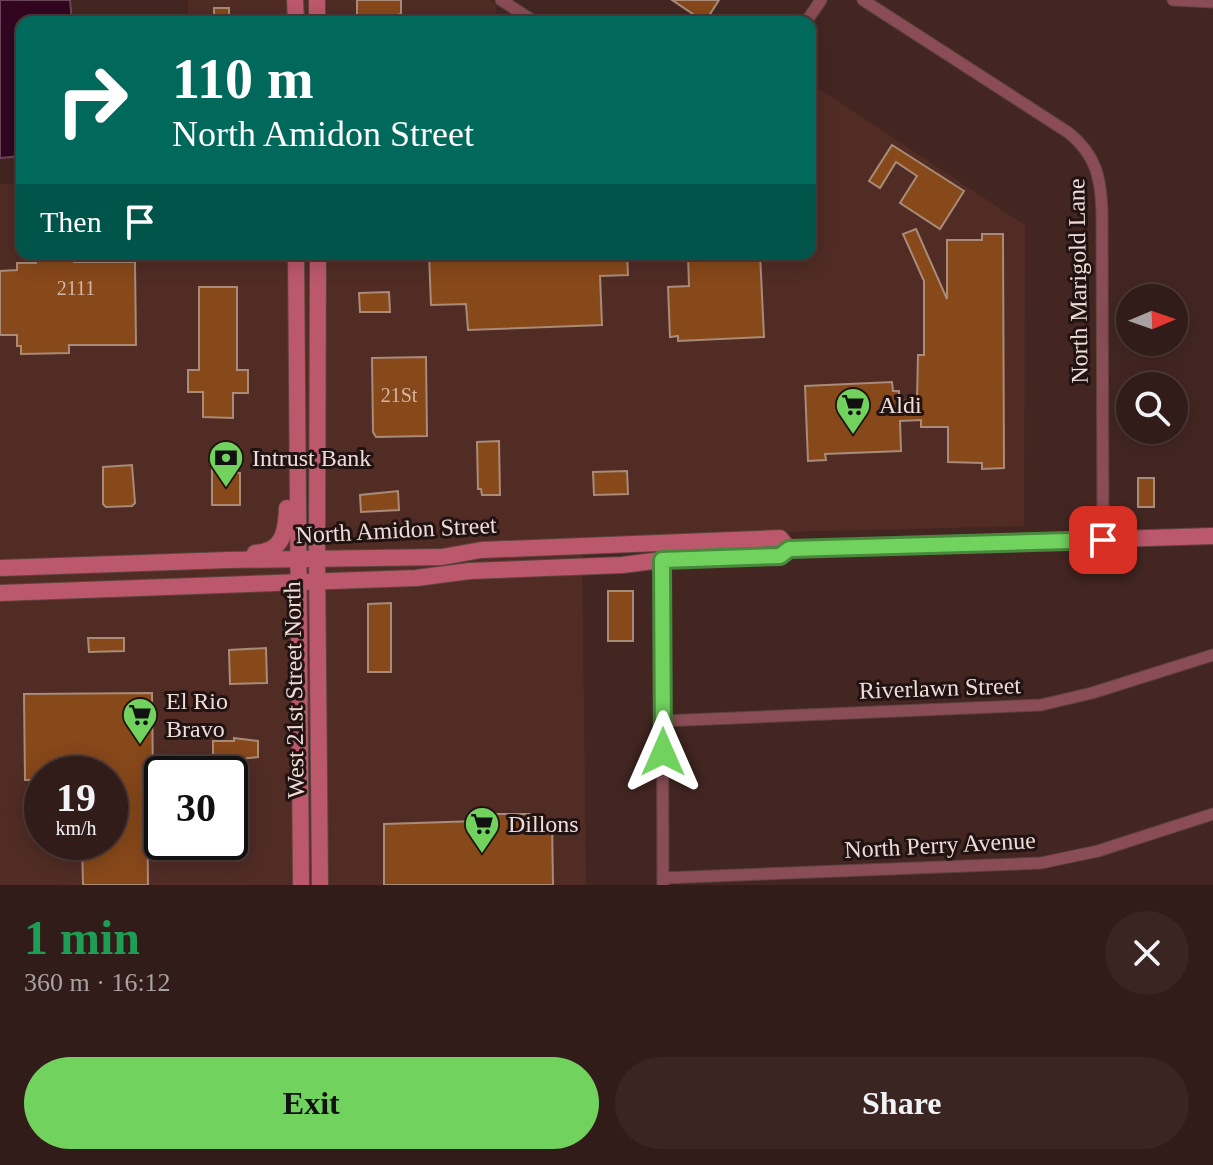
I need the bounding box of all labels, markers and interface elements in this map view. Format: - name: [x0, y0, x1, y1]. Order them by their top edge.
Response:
- icon: right: [40, 48, 144, 152]
- text: 110 m: [172, 48, 314, 110]
- text: North Amidon Street: [172, 114, 474, 154]
- street label: North Marigold Lane: [1063, 178, 1093, 384]
- icon: arrive: [118, 200, 162, 244]
- text: Then: [40, 205, 102, 238]
- house number: 2111: [57, 277, 95, 299]
- north arrow: [1116, 284, 1188, 356]
- map controls: [1116, 284, 1188, 444]
- button: search: [1116, 372, 1188, 444]
- house number: 21St: [381, 384, 418, 406]
- supermarket icon: Aldi: [834, 386, 872, 436]
- place label: Aldi: [879, 392, 922, 418]
- bank icon: Intrust Bank: [207, 439, 245, 489]
- place label: Intrust Bank: [252, 445, 371, 471]
- pin: [1069, 506, 1137, 574]
- street label: North Amidon Street: [295, 512, 498, 548]
- icon: arrive: [1081, 518, 1125, 562]
- street label: West 21st Street North: [279, 581, 309, 799]
- street label: Riverlawn Street: [859, 672, 1022, 704]
- place label: El Rio Bravo: [166, 688, 228, 742]
- supermarket icon: El Rio Bravo: [121, 696, 159, 746]
- position arrow: [621, 710, 705, 794]
- speed limit sign: 30: [144, 756, 248, 860]
- text: 19: [56, 775, 96, 820]
- supermarket icon: Dillons: [463, 805, 501, 855]
- place label: Dillons: [508, 811, 579, 837]
- text: km/h: [55, 817, 97, 839]
- street label: North Perry Avenue: [844, 827, 1036, 863]
- text: 1 min: [24, 911, 140, 964]
- button: close: [1105, 911, 1189, 995]
- text: 360 m · 16:12: [24, 968, 171, 997]
- button: Exit: [24, 1057, 599, 1149]
- button: Share: [615, 1057, 1189, 1149]

